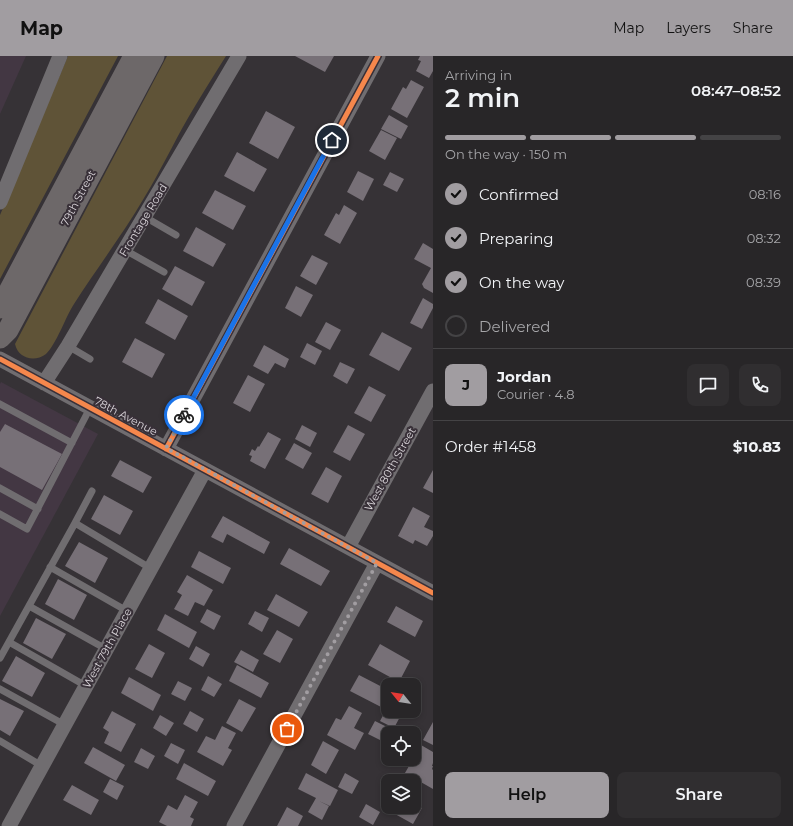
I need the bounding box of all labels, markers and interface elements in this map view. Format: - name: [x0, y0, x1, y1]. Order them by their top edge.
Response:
- text: Map: [20, 17, 63, 40]
- text: Map: [613, 19, 644, 37]
- text: Layers: [666, 19, 711, 37]
- text: Share: [733, 19, 773, 37]
- text: Arriving in: [445, 67, 512, 83]
- text: 08:47–08:52: [691, 81, 781, 100]
- text: 2 min: [445, 82, 520, 114]
- pin: [315, 123, 349, 157]
- icon: home: [321, 129, 343, 151]
- text: On the way · 150 m: [445, 146, 567, 162]
- street label: 79th Street: [57, 167, 99, 228]
- street label: Frontage Road: [116, 181, 170, 259]
- icon: check: [445, 183, 467, 205]
- text: Confirmed: [479, 185, 559, 204]
- text: 08:16: [749, 186, 781, 202]
- icon: check: [445, 227, 467, 249]
- text: Preparing: [479, 229, 554, 248]
- text: 08:32: [747, 230, 781, 246]
- icon: check: [445, 271, 467, 293]
- text: On the way: [479, 273, 564, 292]
- text: 08:39: [746, 274, 781, 290]
- text: Delivered: [479, 317, 551, 336]
- button: chat: [687, 364, 729, 406]
- button: phone: [739, 364, 781, 406]
- text: Jordan: [497, 367, 551, 386]
- text: J: [462, 375, 470, 394]
- text: Courier · 4.8: [497, 386, 575, 402]
- street label: 78th Avenue: [92, 393, 160, 439]
- courier: [164, 395, 204, 435]
- icon: bike: [173, 404, 195, 426]
- street label: West 80th Street: [361, 424, 419, 513]
- text: Order #1458: [445, 437, 536, 456]
- text: $10.83: [733, 437, 781, 456]
- street label: West 79th Place: [79, 605, 135, 690]
- north arrow: [381, 678, 421, 718]
- map controls: [381, 678, 421, 814]
- pin: [270, 712, 304, 746]
- icon: bag: [276, 718, 298, 740]
- button: locate: [381, 726, 421, 766]
- button: Help: [445, 772, 609, 818]
- button: Share: [617, 772, 781, 818]
- button: layers: [381, 774, 421, 814]

